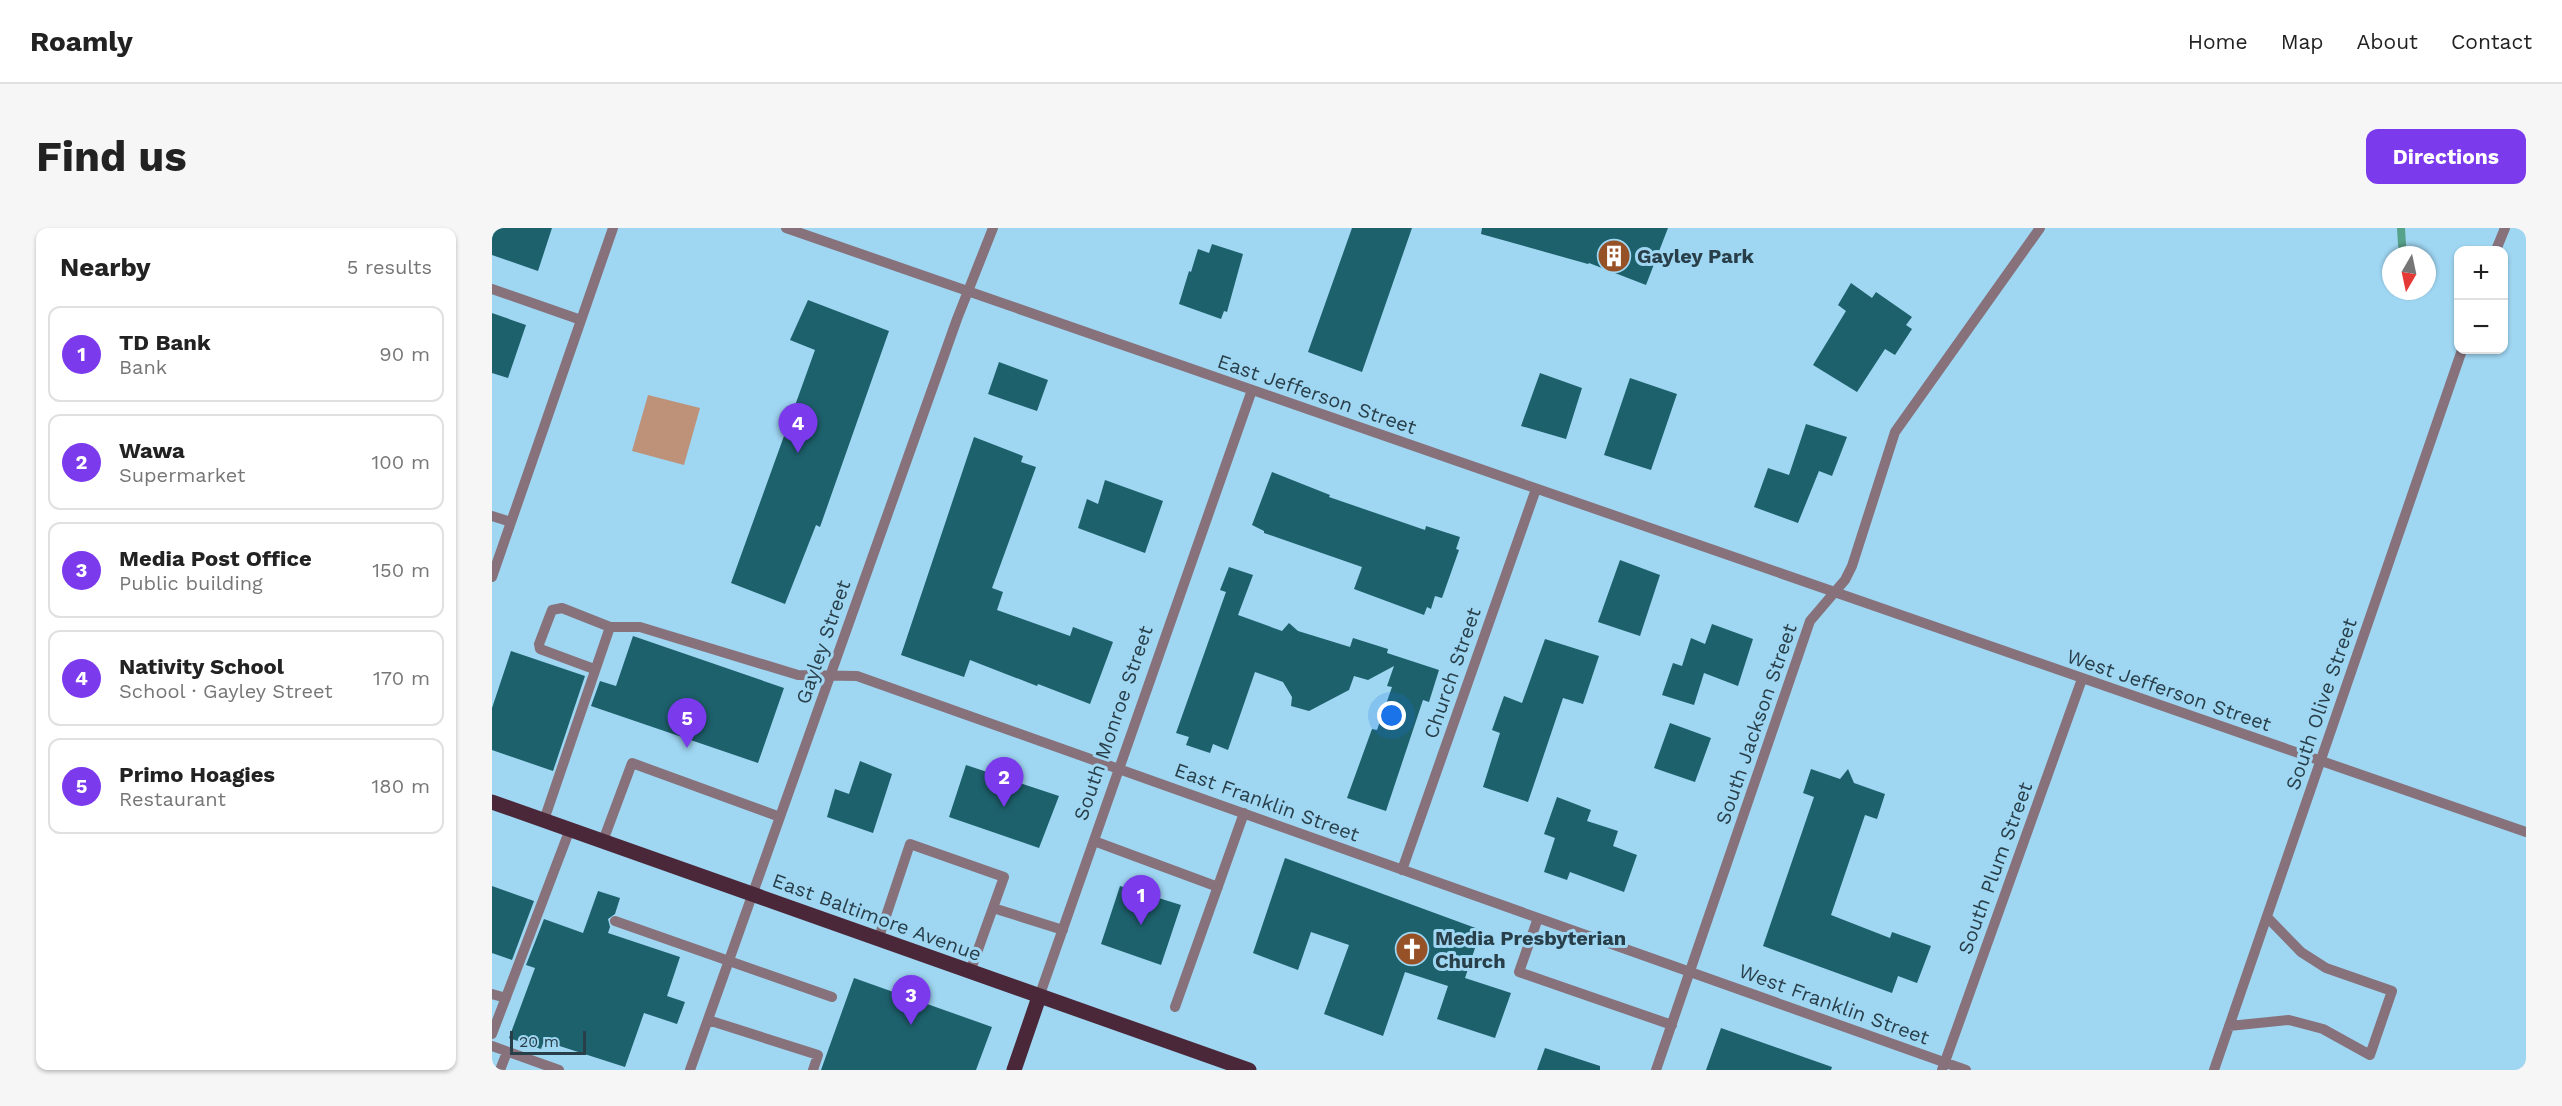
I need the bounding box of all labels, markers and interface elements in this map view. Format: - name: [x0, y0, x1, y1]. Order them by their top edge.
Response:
- text: Roamly: [30, 25, 133, 58]
- text: Home: [2188, 29, 2248, 54]
- text: Map: [2281, 29, 2324, 54]
- text: About: [2357, 29, 2418, 54]
- text: Contact: [2451, 29, 2532, 54]
- button: Directions: [2366, 129, 2526, 184]
- text: Find us: [36, 132, 187, 181]
- building icon: Gayley Park: [1596, 238, 1632, 274]
- place label: Gayley Park: [1637, 244, 1755, 268]
- north arrow: [2382, 246, 2436, 300]
- map controls: [2454, 246, 2508, 354]
- button: +: [2454, 246, 2508, 300]
- text: Nearby: [60, 252, 151, 282]
- text: 5 results: [347, 255, 432, 279]
- button: −: [2454, 300, 2508, 354]
- text: TD Bank: [119, 330, 211, 355]
- text: 1: [77, 342, 86, 366]
- text: 90 m: [379, 342, 430, 366]
- street label: East Jefferson Street: [1214, 349, 1420, 440]
- text: Bank: [119, 355, 167, 379]
- pin: 4: [778, 404, 818, 453]
- text: Wawa: [119, 438, 185, 463]
- text: 2: [76, 450, 87, 474]
- text: 100 m: [371, 450, 430, 474]
- text: Supermarket: [119, 463, 245, 487]
- text: Media Post Office: [119, 546, 312, 571]
- text: 3: [76, 558, 87, 582]
- text: 150 m: [372, 558, 430, 582]
- text: Public building: [119, 571, 263, 595]
- street label: Gayley Street: [791, 576, 856, 707]
- street label: Church Street: [1418, 604, 1486, 742]
- street label: South Olive Street: [2280, 614, 2362, 793]
- street label: South Jackson Street: [1710, 620, 1802, 828]
- street label: South Monroe Street: [1068, 622, 1158, 824]
- street label: West Jefferson Street: [2064, 644, 2275, 736]
- text: Nativity School: [119, 654, 284, 679]
- text: 4: [75, 666, 88, 690]
- text: 170 m: [373, 666, 430, 690]
- text: School · Gayley Street: [119, 679, 333, 703]
- pin: 5: [668, 698, 706, 748]
- your location: [1377, 701, 1406, 730]
- street label: East Franklin Street: [1171, 757, 1363, 847]
- pin: 2: [984, 758, 1024, 807]
- text: Primo Hoagies: [119, 762, 275, 787]
- text: 5: [76, 774, 87, 798]
- text: 180 m: [372, 774, 430, 798]
- street label: South Plum Street: [1953, 778, 2038, 957]
- text: Restaurant: [119, 787, 226, 811]
- street label: East Baltimore Avenue: [769, 868, 985, 966]
- pin: 1: [1122, 876, 1160, 925]
- place label: Media Presbyterian Church: [1435, 926, 1626, 973]
- church icon: Media Presbyterian Church: [1394, 931, 1430, 967]
- street label: West Franklin Street: [1735, 958, 1933, 1050]
- pin: 3: [892, 976, 930, 1025]
- scale bar: [510, 1028, 586, 1056]
- text: 20 m: [519, 1032, 559, 1051]

